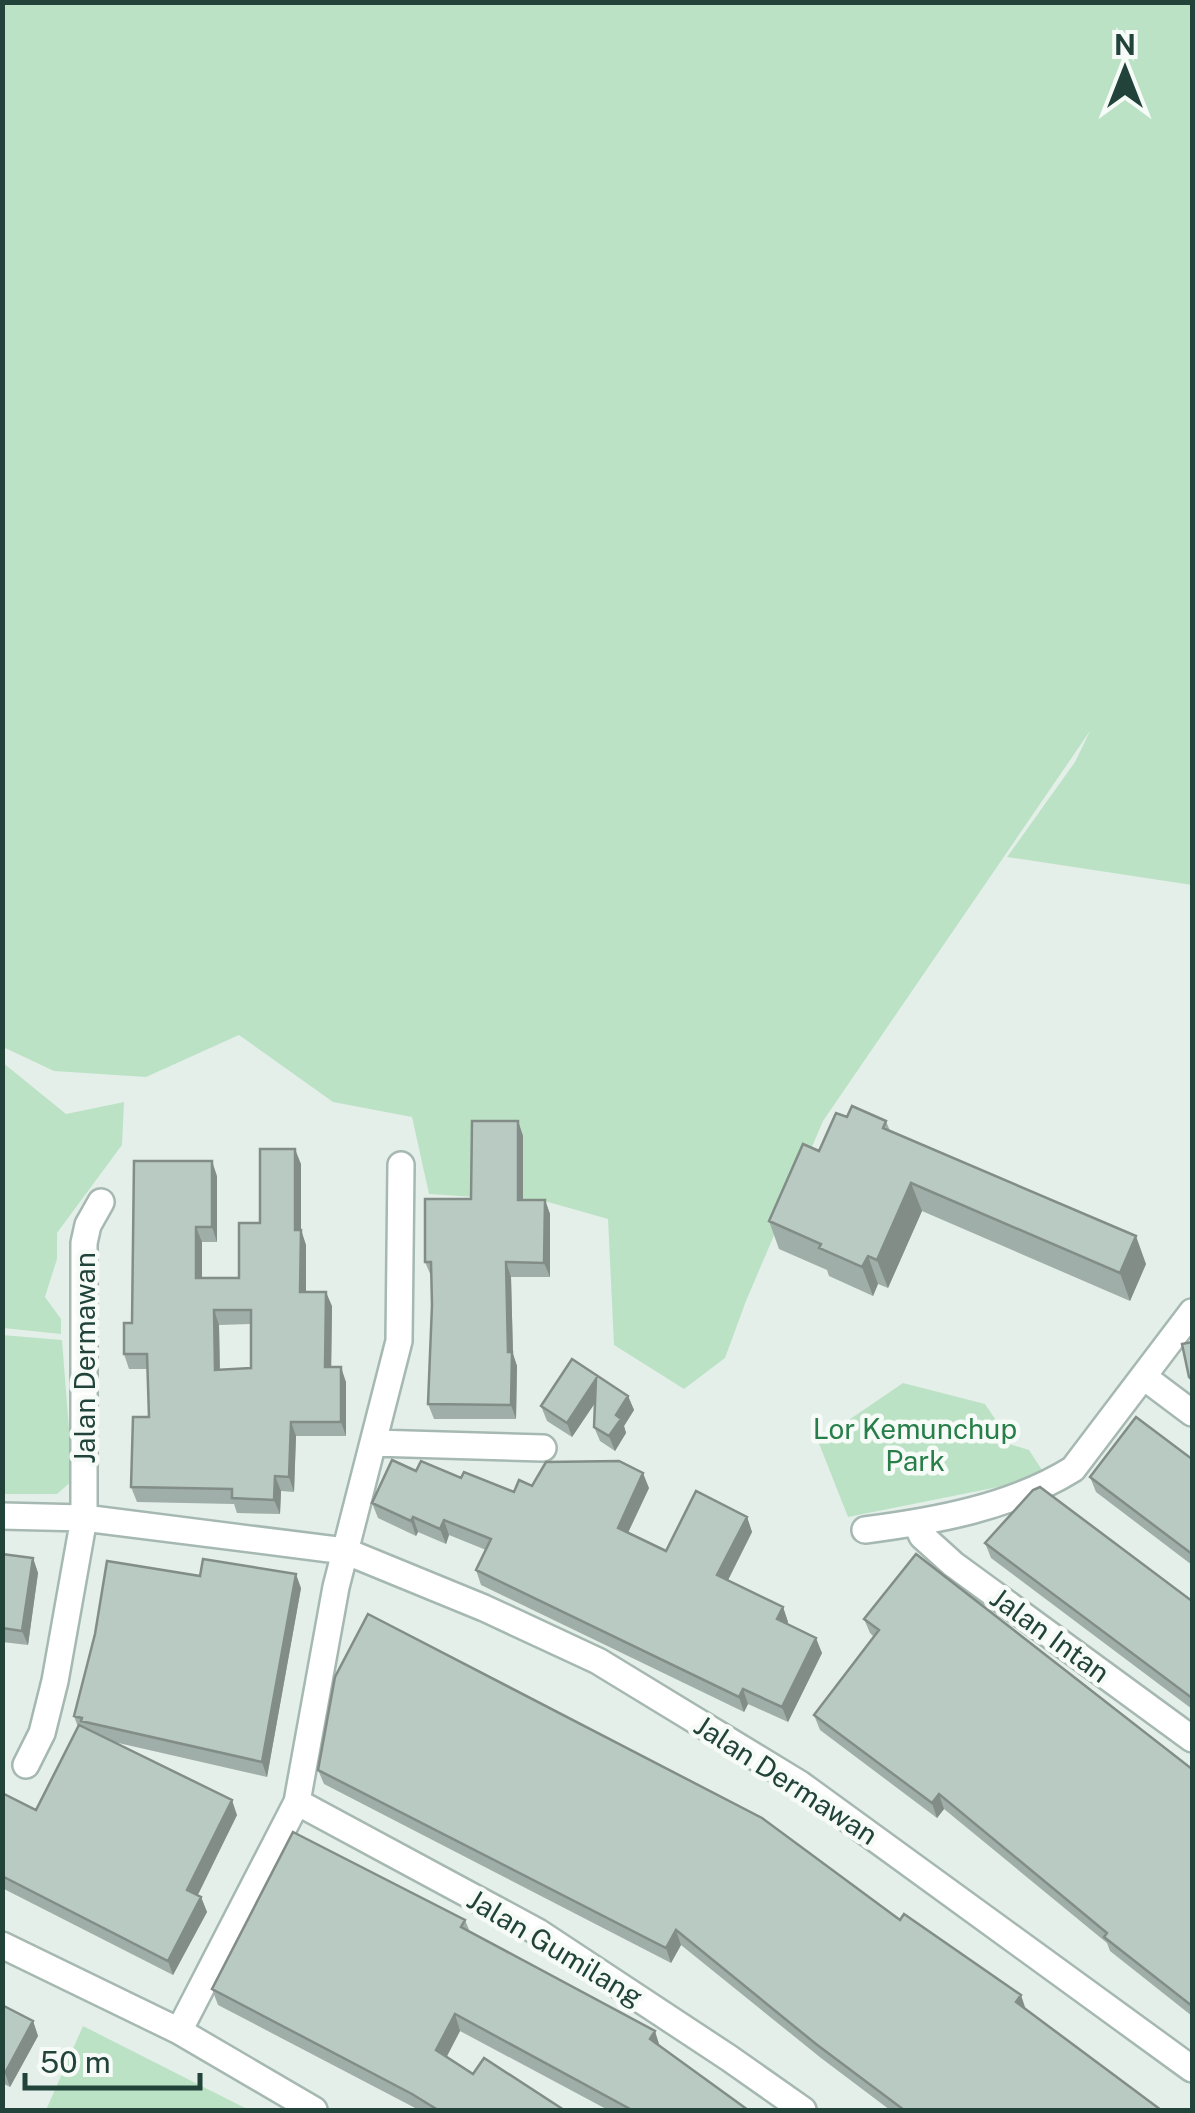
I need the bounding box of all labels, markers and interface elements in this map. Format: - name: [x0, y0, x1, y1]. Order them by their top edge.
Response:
- north arrow: [1075, 20, 1175, 120]
- text: N: [1114, 28, 1136, 61]
- street label: Jalan Dermawan: [68, 1252, 101, 1464]
- park label: Lor Kemunchup Park: [813, 1412, 1017, 1477]
- street label: Jalan Intan: [984, 1580, 1116, 1689]
- street label: Jalan Dermawan: [689, 1708, 884, 1851]
- street label: Jalan Gumilang: [462, 1882, 649, 2013]
- scale bar: [25, 2028, 200, 2090]
- text: 50 m: [40, 2044, 111, 2080]

